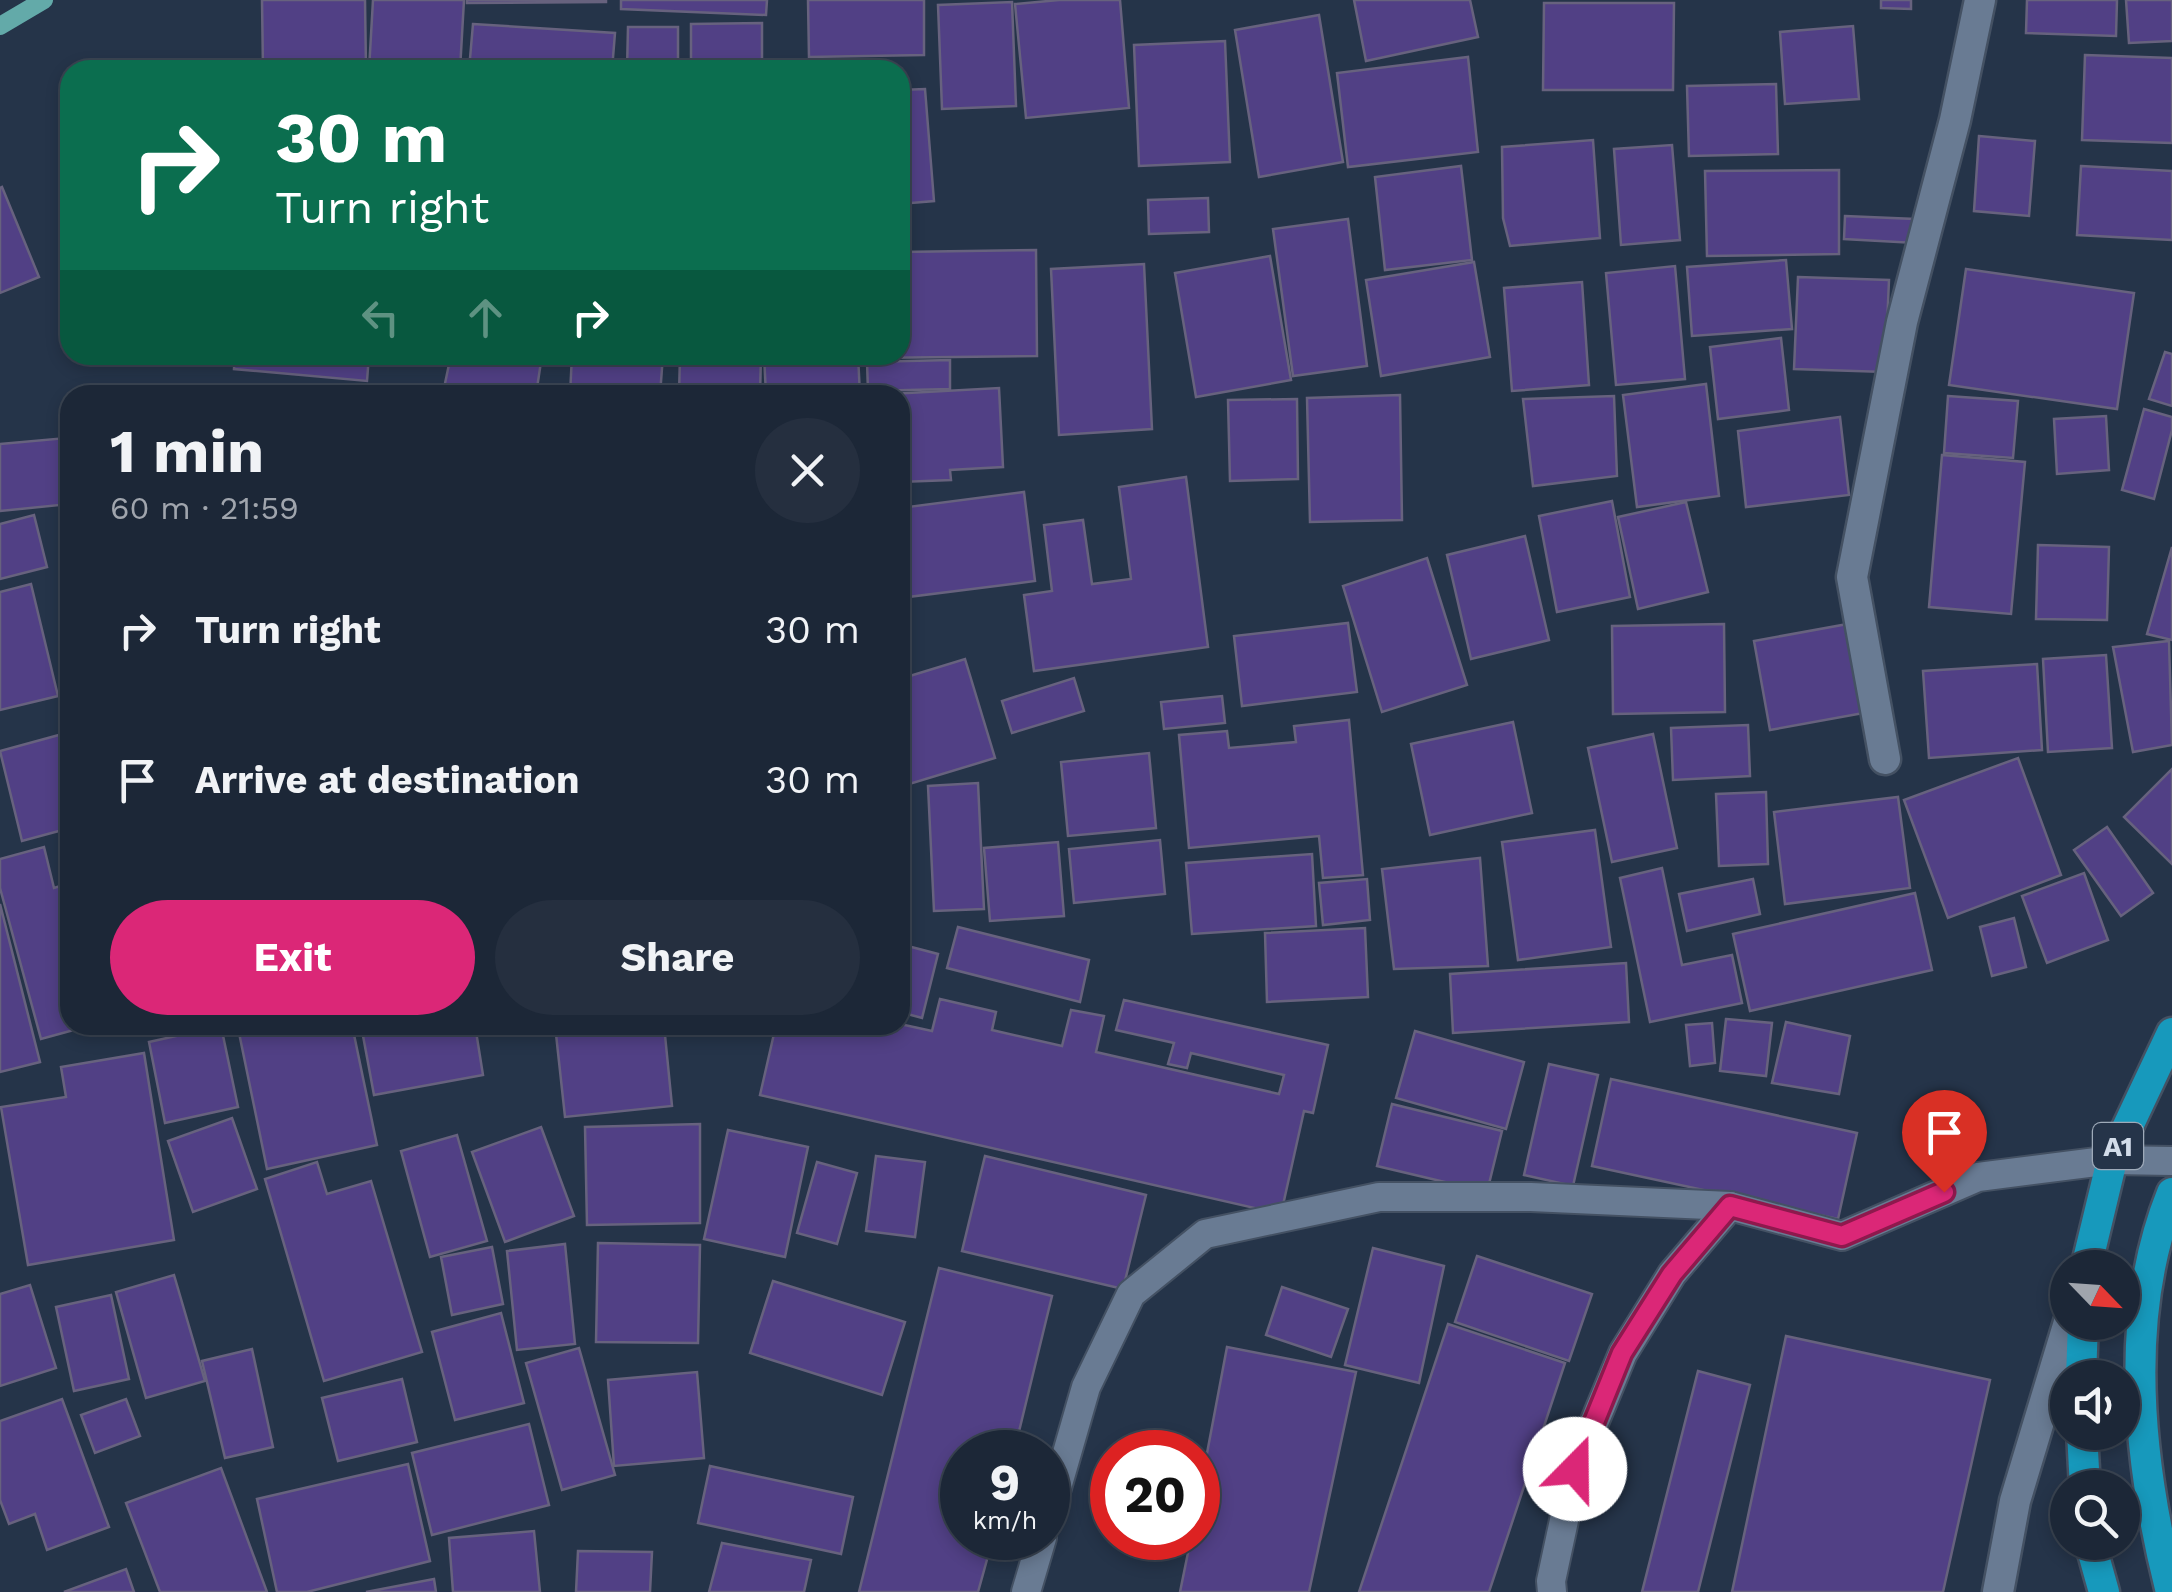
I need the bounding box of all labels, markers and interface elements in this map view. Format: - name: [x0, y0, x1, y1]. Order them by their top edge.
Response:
- text: 30 m: [275, 97, 447, 179]
- icon: right: [110, 100, 240, 230]
- text: Turn right: [275, 181, 489, 234]
- icon: left: [353, 290, 408, 345]
- icon: ahead: [458, 290, 513, 345]
- icon: right: [563, 290, 618, 345]
- text: 1 min: [110, 416, 264, 487]
- button: close: [755, 418, 860, 523]
- text: 60 m · 21:59: [110, 489, 299, 527]
- icon: right: [110, 603, 165, 658]
- text: Turn right: [195, 608, 381, 652]
- text: 30 m: [765, 608, 860, 652]
- icon: arrive: [110, 753, 165, 808]
- text: Arrive at destination: [195, 758, 580, 802]
- text: 30 m: [765, 758, 860, 802]
- button: Exit: [110, 900, 475, 1015]
- button: Share: [495, 900, 860, 1015]
- pin: [1902, 1090, 1987, 1193]
- icon: arrive: [1917, 1105, 1972, 1160]
- road number: A1: [2093, 1123, 2143, 1169]
- north arrow: [2050, 1250, 2140, 1340]
- map controls: [2050, 1250, 2140, 1560]
- button: sound: [2050, 1360, 2140, 1450]
- position arrow: [1523, 1417, 1627, 1521]
- speed limit sign: 20: [1090, 1430, 1220, 1560]
- text: 9: [990, 1453, 1020, 1512]
- button: search: [2050, 1470, 2140, 1560]
- text: km/h: [973, 1506, 1037, 1535]

